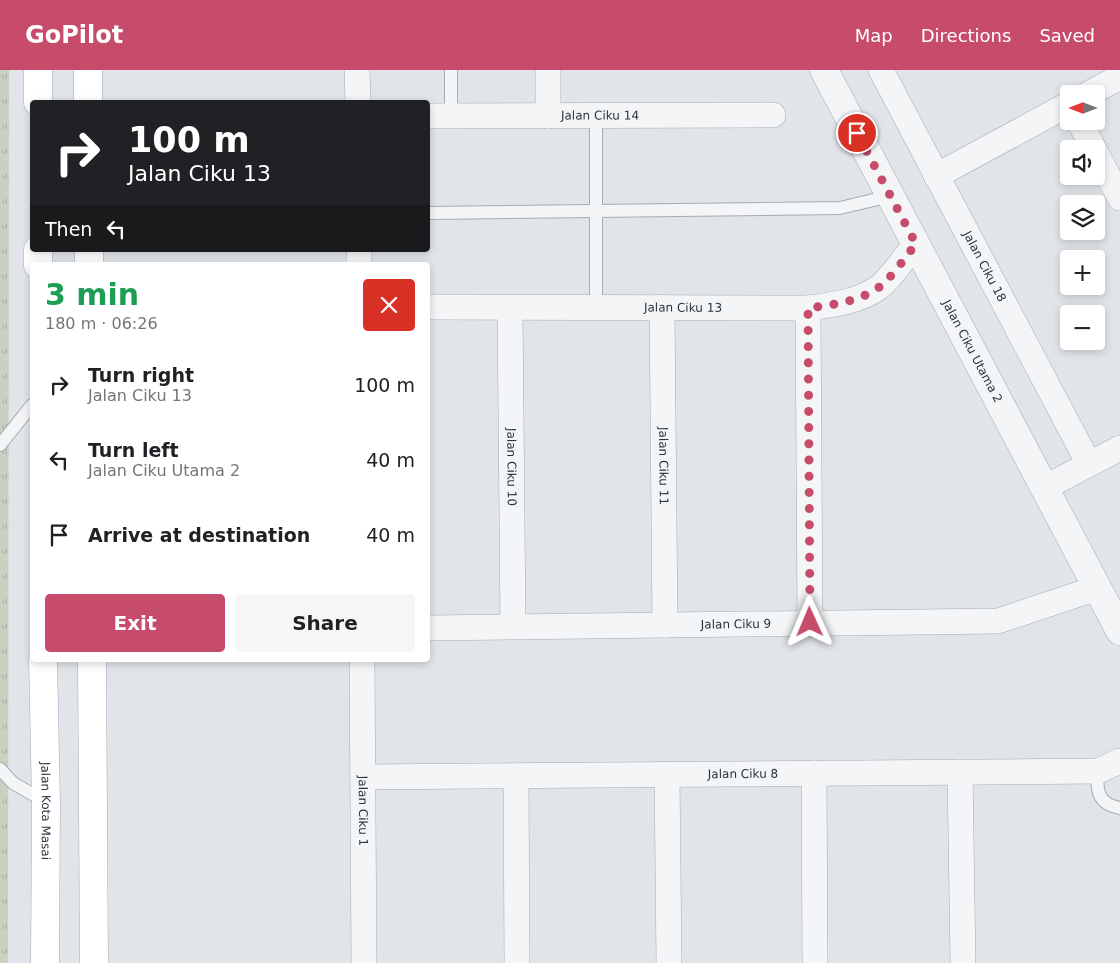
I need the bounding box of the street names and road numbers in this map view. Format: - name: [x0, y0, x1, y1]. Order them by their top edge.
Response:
- street label: Jalan Ciku 14: [560, 108, 639, 123]
- street label: Jalan Ciku 18: [960, 228, 1009, 304]
- street label: Jalan Ciku Utama 2: [939, 297, 1005, 405]
- street label: Jalan Ciku 13: [643, 301, 722, 315]
- street label: Jalan Ciku 11: [656, 426, 671, 505]
- street label: Jalan Ciku 10: [504, 427, 519, 506]
- street label: Jalan Ciku 9: [700, 617, 771, 632]
- street label: Jalan Kota Masai: [38, 761, 53, 860]
- street label: Jalan Ciku 8: [707, 767, 778, 781]
- street label: Jalan Ciku 1: [356, 775, 370, 846]

